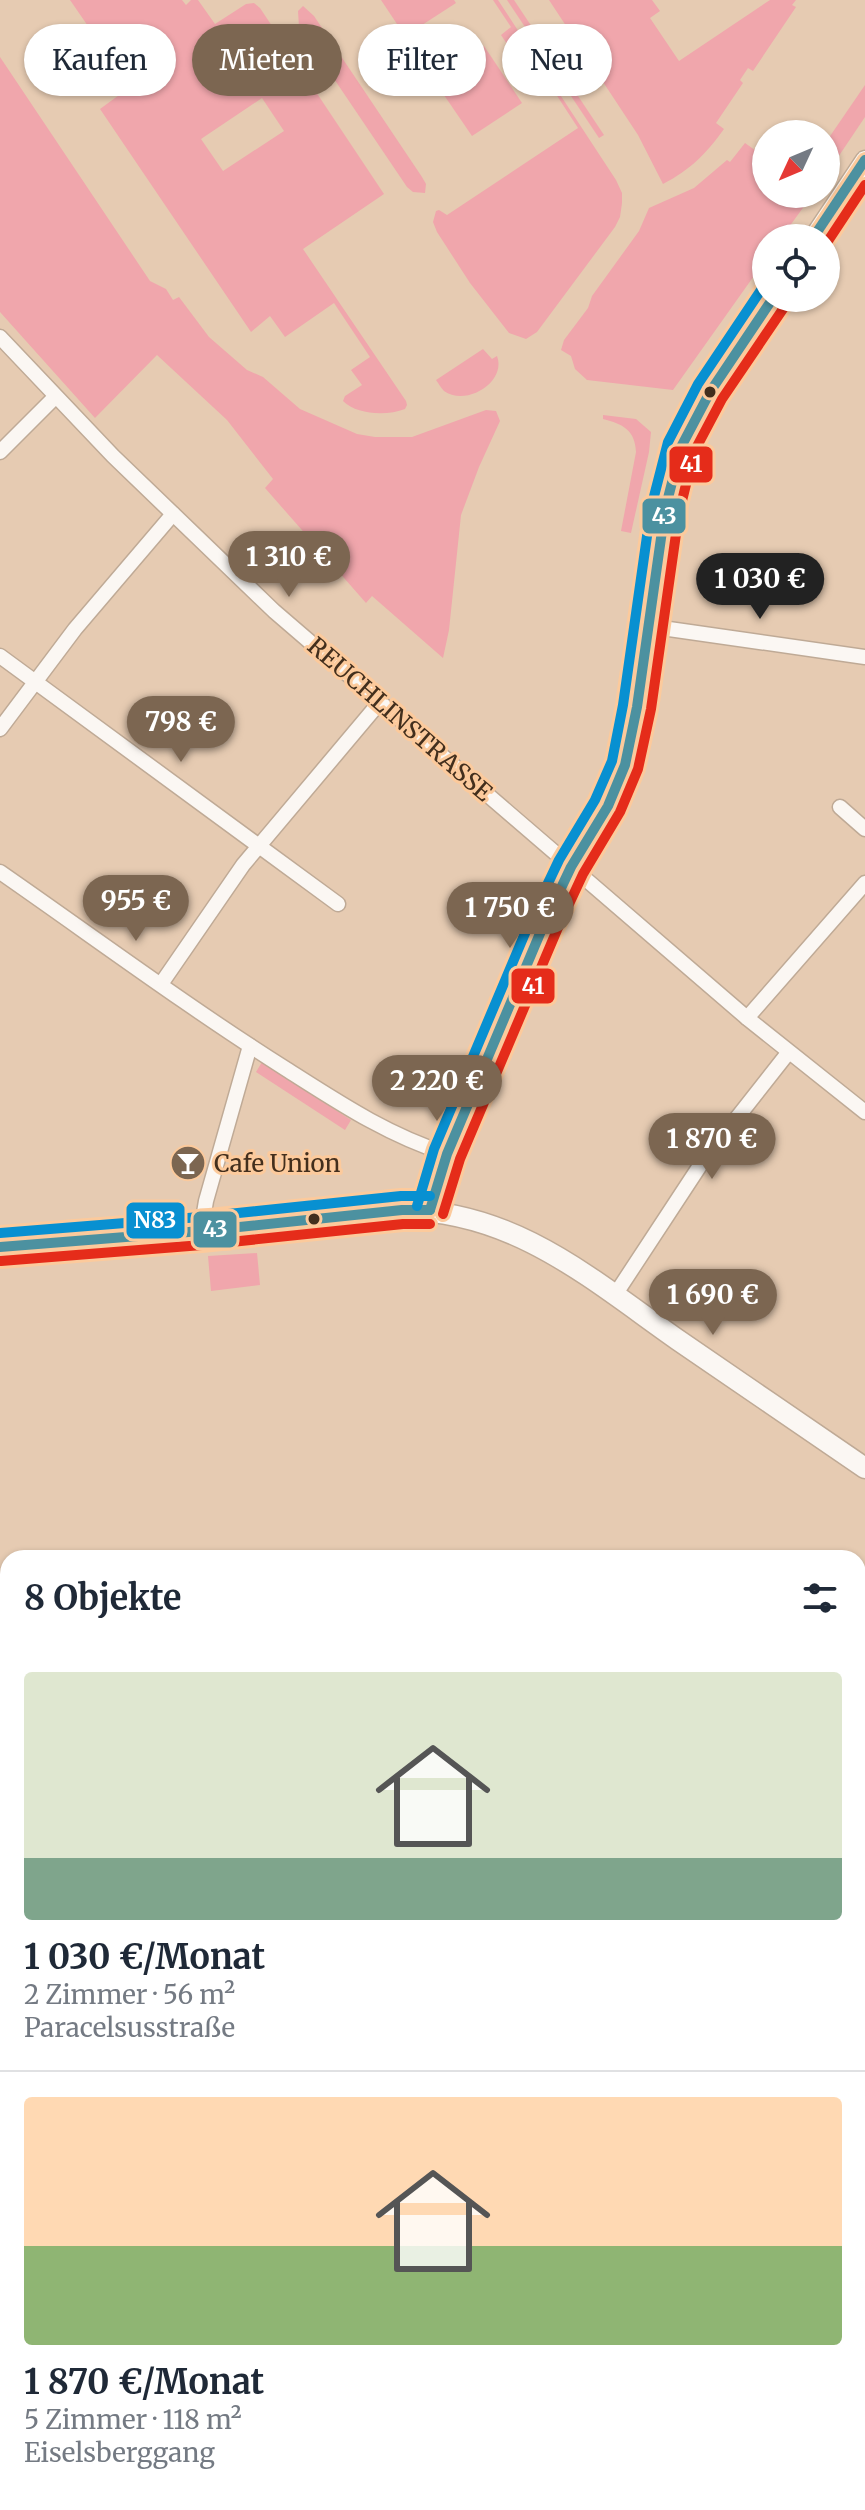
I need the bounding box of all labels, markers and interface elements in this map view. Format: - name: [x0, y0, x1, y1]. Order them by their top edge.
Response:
- chip: Kaufen: [24, 24, 176, 96]
- chip: Mieten: [192, 24, 342, 96]
- chip: Filter: [358, 24, 486, 96]
- chip: Neu: [502, 24, 612, 96]
- north arrow: [752, 120, 840, 208]
- map controls: [752, 120, 840, 312]
- button: locate: [752, 224, 840, 312]
- unlabelled marker: [702, 384, 718, 400]
- line badge: 41: [668, 445, 714, 484]
- text: 41: [680, 450, 702, 478]
- line badge: 43: [641, 497, 687, 535]
- text: 43: [651, 502, 677, 530]
- pin: 1 310 €: [215, 531, 363, 599]
- text: 1 310 €: [246, 540, 332, 573]
- pin: 1 030 €: [686, 553, 834, 621]
- text: 1 030 €: [714, 562, 806, 595]
- street label: REUCHLINSTRASSE: [301, 630, 499, 808]
- pin: 798 €: [125, 696, 237, 764]
- text: 798 €: [145, 705, 217, 738]
- pin: 955 €: [80, 875, 192, 943]
- pin: 1 750 €: [436, 882, 584, 950]
- text: 955 €: [101, 884, 171, 917]
- text: 1 750 €: [465, 891, 555, 924]
- line badge: 41: [510, 967, 556, 1005]
- text: 41: [522, 972, 544, 1000]
- pin: 2 220 €: [363, 1055, 511, 1123]
- text: 2 220 €: [390, 1064, 484, 1097]
- pin: 1 870 €: [638, 1113, 786, 1181]
- text: 1 870 €: [667, 1122, 757, 1155]
- bar icon: Cafe Union: [169, 1144, 207, 1182]
- place label: Cafe Union: [214, 1148, 341, 1179]
- line badge: N83: [125, 1201, 186, 1240]
- text: N83: [134, 1206, 176, 1234]
- line badge: 43: [192, 1210, 238, 1249]
- unlabelled marker: [306, 1211, 322, 1227]
- text: 43: [202, 1215, 228, 1243]
- pin: 1 690 €: [639, 1269, 787, 1337]
- text: 1 690 €: [667, 1278, 759, 1311]
- icon: filters: [798, 1576, 842, 1620]
- text: 8 Objekte: [24, 1577, 181, 1619]
- icon: home: [361, 1724, 505, 1868]
- text: 1 030 €/Monat: [24, 1936, 265, 1978]
- text: 2 Zimmer · 56 m²: [24, 1978, 235, 2011]
- text: Paracelsusstraße: [24, 2011, 235, 2044]
- icon: home: [361, 2149, 505, 2293]
- text: 1 870 €/Monat: [24, 2361, 264, 2403]
- text: 5 Zimmer · 118 m²: [24, 2403, 242, 2436]
- text: Eiselsberggang: [24, 2436, 215, 2469]

